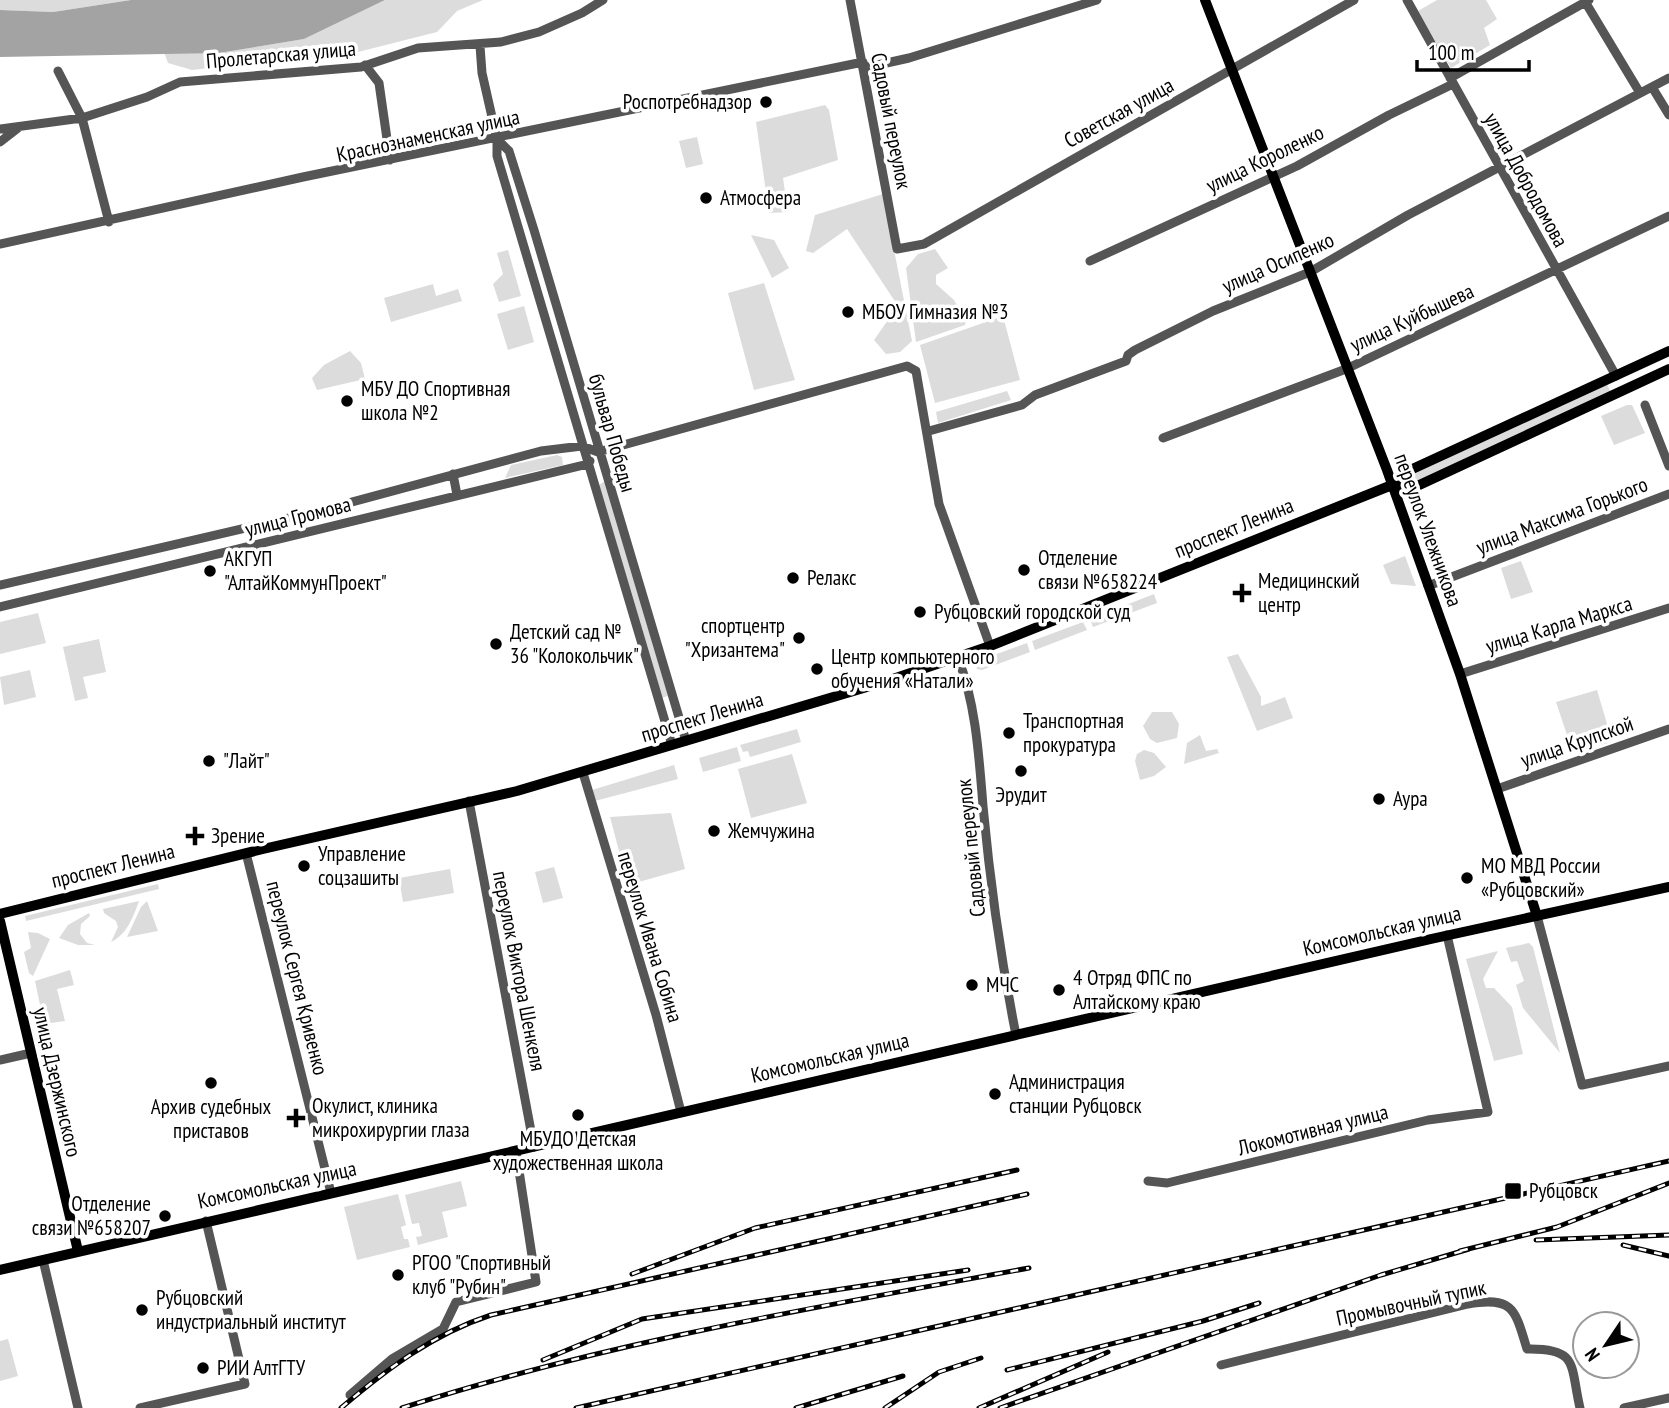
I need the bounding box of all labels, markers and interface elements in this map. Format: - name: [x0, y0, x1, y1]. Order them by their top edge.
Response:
- scale bar: [1417, 28, 1529, 72]
- street label: Пролетарская улица: [205, 35, 357, 74]
- text: 100 m: [1428, 39, 1474, 66]
- street label: Садовый переулок: [865, 50, 918, 191]
- street label: Советская улица: [1059, 71, 1178, 154]
- place label: Роспотребнадзор: [623, 88, 752, 115]
- marker: Роспотребнадзор: [758, 94, 774, 110]
- street label: Краснознаменская улица: [334, 103, 522, 168]
- street label: улица Добродомова: [1478, 108, 1575, 252]
- street label: улица Короленко: [1202, 118, 1328, 199]
- place label: Атмосфера: [720, 184, 801, 211]
- marker: Атмосфера: [698, 190, 714, 206]
- street label: улица Осипенко: [1218, 226, 1338, 299]
- street label: улица Куйбышева: [1346, 277, 1478, 358]
- place label: МБОУ Гимназия №3: [862, 298, 1008, 325]
- marker: МБОУ Гимназия №3: [840, 304, 856, 320]
- street label: бульвар Победы: [583, 371, 642, 495]
- place label: МБУ ДО Спортивная школа №2: [361, 375, 510, 426]
- marker: МБУ ДО Спортивная школа №2: [339, 393, 355, 409]
- street label: переулок Улежникова: [1388, 450, 1469, 610]
- street label: улица Максима Горького: [1472, 470, 1651, 561]
- street label: улица Громова: [242, 490, 354, 543]
- street label: проспект Ленина: [1170, 491, 1297, 564]
- place label: Отделение связи №658224: [1038, 544, 1158, 595]
- place label: АКГУП "АлтайКоммунПроект": [224, 545, 387, 596]
- marker: Отделение связи №658224: [1016, 562, 1032, 578]
- marker: АКГУП "АлтайКоммунПроект": [202, 563, 218, 579]
- place label: Релакс: [807, 564, 857, 591]
- place label: Медицинский центр: [1258, 567, 1360, 618]
- marker: Релакс: [785, 570, 801, 586]
- marker: Медицинский центр: [1232, 583, 1252, 603]
- street label: улица Карла Маркса: [1482, 589, 1635, 660]
- place label: Рубцовский городской суд: [934, 598, 1130, 625]
- marker: Рубцовский городской суд: [912, 604, 928, 620]
- place label: спортцентр "Хризантема": [685, 612, 785, 663]
- place label: Детский сад № 36 "Колокольчик": [510, 618, 639, 669]
- marker: спортцентр "Хризантема": [791, 630, 807, 646]
- marker: Детский сад № 36 "Колокольчик": [488, 636, 504, 652]
- place label: Центр компьютерного обучения «Натали»: [831, 643, 995, 694]
- marker: Центр компьютерного обучения «Натали»: [809, 661, 825, 677]
- street label: проспект Ленина: [638, 685, 766, 748]
- place label: Транспортная прокуратура: [1023, 707, 1124, 758]
- street label: улица Крупской: [1517, 710, 1637, 773]
- marker: Транспортная прокуратура: [1001, 725, 1017, 741]
- place label: "Лайт": [223, 747, 270, 774]
- marker: "Лайт": [201, 753, 217, 769]
- marker: Эрудит: [1013, 763, 1029, 779]
- street label: Садовый переулок: [950, 778, 991, 918]
- place label: Эрудит: [995, 781, 1047, 808]
- place label: Аура: [1393, 785, 1428, 812]
- marker: Аура: [1371, 791, 1387, 807]
- place label: Жемчужина: [727, 817, 815, 844]
- place label: Зрение: [211, 822, 265, 849]
- marker: Жемчужина: [706, 823, 722, 839]
- marker: Зрение: [185, 826, 205, 846]
- street label: проспект Ленина: [48, 837, 177, 894]
- place label: Управление соцзашиты: [318, 840, 406, 891]
- street label: переулок Ивана Собина: [612, 848, 689, 1026]
- place label: МО МВД России «Рубцовский»: [1481, 852, 1600, 903]
- marker: Управление соцзашиты: [296, 858, 312, 874]
- street label: переулок Виктора Шенкеля: [487, 869, 552, 1073]
- marker: МО МВД России «Рубцовский»: [1459, 870, 1475, 886]
- street label: переулок Сергея Кривенко: [260, 878, 335, 1078]
- street label: Комсомольская улица: [1300, 899, 1464, 962]
- place label: 4 Отряд ФПС по Алтайскому краю: [1073, 964, 1201, 1015]
- place label: МЧС: [986, 971, 1020, 998]
- marker: МЧС: [964, 977, 980, 993]
- marker: 4 Отряд ФПС по Алтайскому краю: [1051, 982, 1067, 998]
- street label: улица Дзержинского: [27, 1004, 88, 1159]
- street label: Комсомольская улица: [748, 1026, 912, 1089]
- place label: Администрация станции Рубцовск: [1009, 1068, 1142, 1119]
- marker: Архив судебных приставов: [203, 1075, 219, 1091]
- marker: Администрация станции Рубцовск: [987, 1086, 1003, 1102]
- place label: Окулист, клиника микрохирургии глаза: [312, 1092, 470, 1143]
- place label: Архив судебных приставов: [151, 1093, 272, 1144]
- street label: Локомотивная улица: [1234, 1098, 1391, 1161]
- marker: МБУДО Детская художественная школа: [570, 1107, 586, 1123]
- marker: Окулист, клиника микрохирургии глаза: [286, 1108, 306, 1128]
- place label: МБУДО Детская художественная школа: [493, 1125, 663, 1176]
- street label: Комсомольская улица: [195, 1155, 359, 1214]
- place label: Рубцовск: [1529, 1177, 1598, 1204]
- marker: Рубцовск: [1503, 1181, 1523, 1201]
- place label: Отделение связи №658207: [32, 1190, 151, 1241]
- marker: Отделение связи №658207: [157, 1208, 173, 1224]
- place label: РГОО "Спортивный клуб "Рубин": [412, 1249, 551, 1300]
- marker: РГОО "Спортивный клуб "Рубин": [390, 1267, 406, 1283]
- street label: Промывочный тупик: [1334, 1273, 1488, 1332]
- place label: Рубцовский индустриальный институт: [156, 1284, 346, 1335]
- marker: Рубцовский индустриальный институт: [134, 1302, 150, 1318]
- north arrow: [1571, 1310, 1641, 1380]
- text: N: [1579, 1344, 1605, 1366]
- place label: РИИ АлтГТУ: [217, 1354, 306, 1381]
- marker: РИИ АлтГТУ: [195, 1360, 211, 1376]

